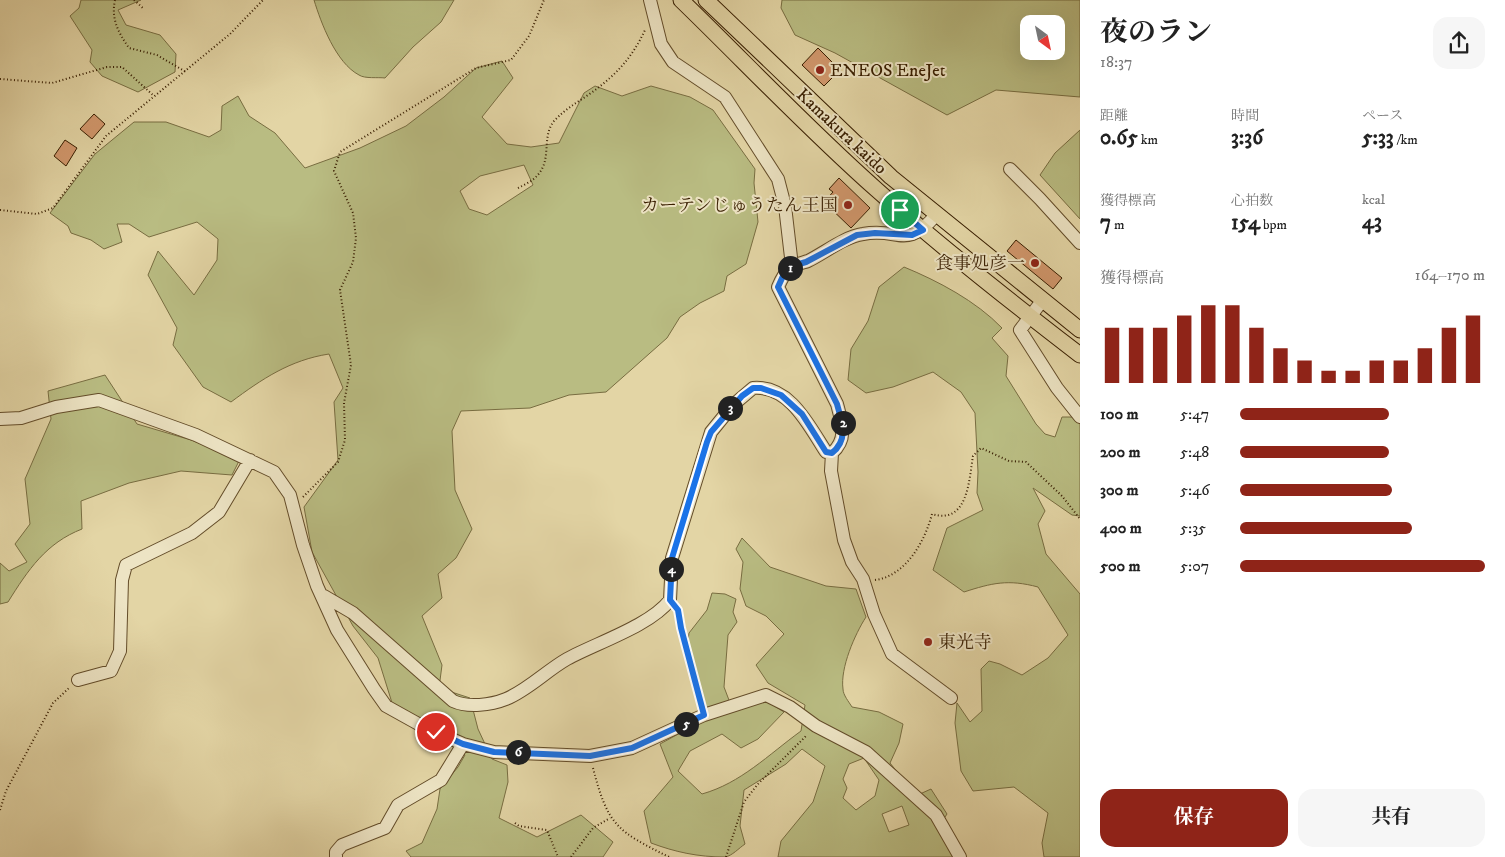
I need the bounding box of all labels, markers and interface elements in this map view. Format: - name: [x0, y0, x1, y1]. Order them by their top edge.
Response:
- north arrow: [1020, 15, 1065, 60]
- map controls: [1020, 15, 1065, 60]
- text: 夜のラン: [1100, 15, 1212, 50]
- button: share: [1433, 17, 1485, 69]
- text: 18:37: [1100, 52, 1132, 72]
- place label: ENEOS EneJet: [830, 60, 946, 82]
- marker: ENEOS EneJet: [814, 64, 826, 76]
- street label: Kamakura kaido: [791, 84, 891, 180]
- text: 距離: [1100, 107, 1128, 125]
- text: 時間: [1231, 107, 1259, 125]
- text: ペース: [1362, 107, 1403, 125]
- text: 0.65: [1100, 125, 1138, 151]
- text: 3:36: [1231, 125, 1263, 151]
- text: 5:33: [1362, 125, 1394, 151]
- text: km: [1138, 131, 1158, 149]
- text: /km: [1394, 131, 1418, 149]
- pin: [879, 189, 921, 231]
- text: kcal: [1362, 191, 1385, 209]
- text: 獲得標高: [1100, 192, 1156, 210]
- text: 心拍数: [1231, 192, 1273, 210]
- place label: カーテンじゅうたん王国: [641, 195, 838, 217]
- icon: arrive: [886, 196, 914, 224]
- marker: カーテンじゅうたん王国: [842, 199, 854, 211]
- text: 43: [1362, 209, 1382, 235]
- text: 7: [1100, 210, 1111, 236]
- text: 154: [1231, 210, 1260, 236]
- text: m: [1111, 216, 1125, 234]
- text: bpm: [1260, 216, 1287, 234]
- place label: 食事処彦一: [935, 253, 1025, 275]
- pin: 1: [778, 256, 802, 280]
- marker: 食事処彦一: [1029, 257, 1041, 269]
- text: 1: [788, 259, 793, 277]
- text: 164–170 m: [1415, 265, 1485, 285]
- text: 獲得標高: [1100, 268, 1164, 288]
- pin: 3: [718, 396, 742, 420]
- text: 3: [728, 399, 733, 417]
- text: 100 m: [1100, 404, 1139, 424]
- text: 5:47: [1180, 404, 1209, 424]
- pin: 2: [830, 410, 856, 436]
- text: 2: [840, 414, 847, 432]
- text: 200 m: [1100, 442, 1141, 462]
- text: 5:48: [1180, 442, 1209, 462]
- text: 300 m: [1100, 480, 1139, 500]
- text: 5:46: [1180, 480, 1210, 500]
- text: 400 m: [1100, 518, 1142, 538]
- text: 5:35: [1180, 518, 1206, 538]
- pin: 4: [658, 556, 684, 582]
- text: 500 m: [1100, 556, 1141, 576]
- text: 5:07: [1180, 556, 1209, 576]
- text: 4: [667, 560, 676, 578]
- place label: 東光寺: [938, 632, 992, 654]
- marker: 東光寺: [922, 636, 934, 648]
- pin: [415, 711, 457, 753]
- pin: 5: [674, 712, 698, 736]
- text: 5: [683, 715, 690, 733]
- icon: check: [422, 718, 450, 746]
- pin: 6: [506, 740, 530, 764]
- text: 6: [515, 743, 522, 761]
- button: 保存: [1100, 789, 1288, 847]
- button: 共有: [1298, 789, 1485, 847]

